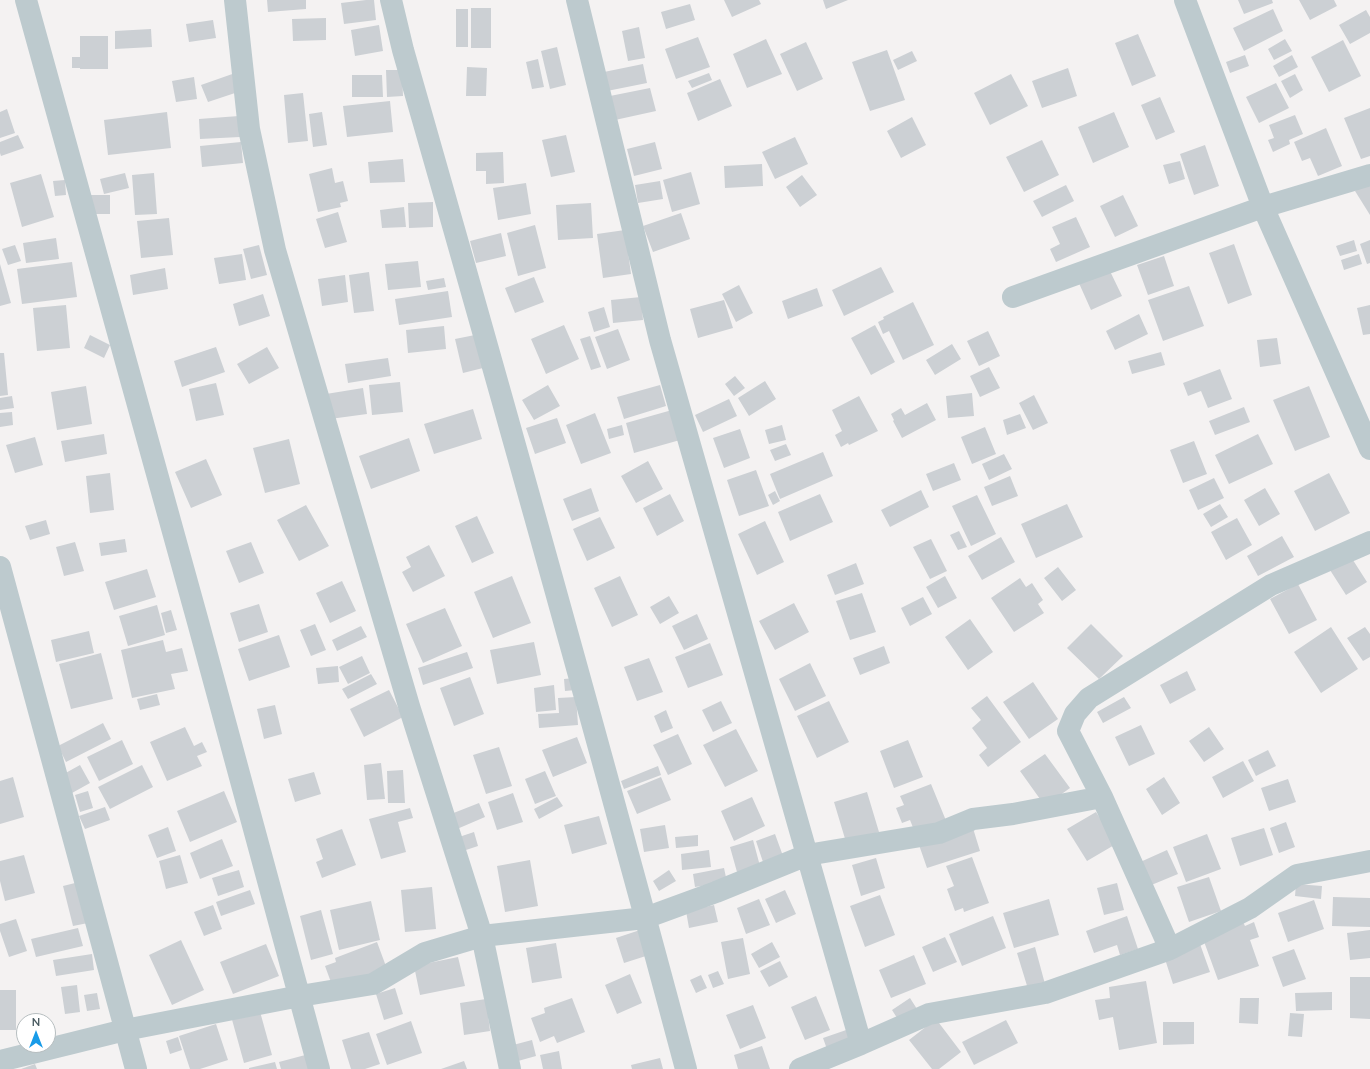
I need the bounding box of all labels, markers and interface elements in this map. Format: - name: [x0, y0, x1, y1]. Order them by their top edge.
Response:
- north arrow: [16, 1013, 56, 1053]
- text: N: [32, 1015, 40, 1028]

